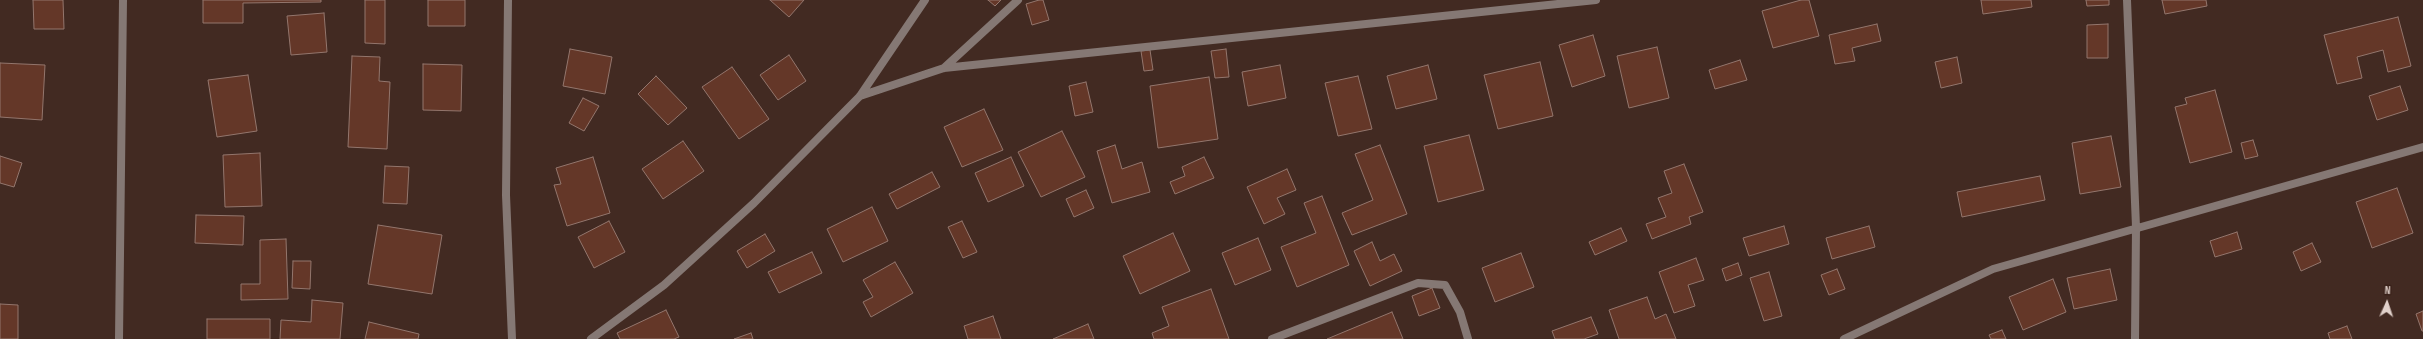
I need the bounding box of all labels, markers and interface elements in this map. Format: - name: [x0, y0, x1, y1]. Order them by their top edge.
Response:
- north arrow: [2367, 283, 2407, 323]
- text: N: [2384, 284, 2391, 297]

